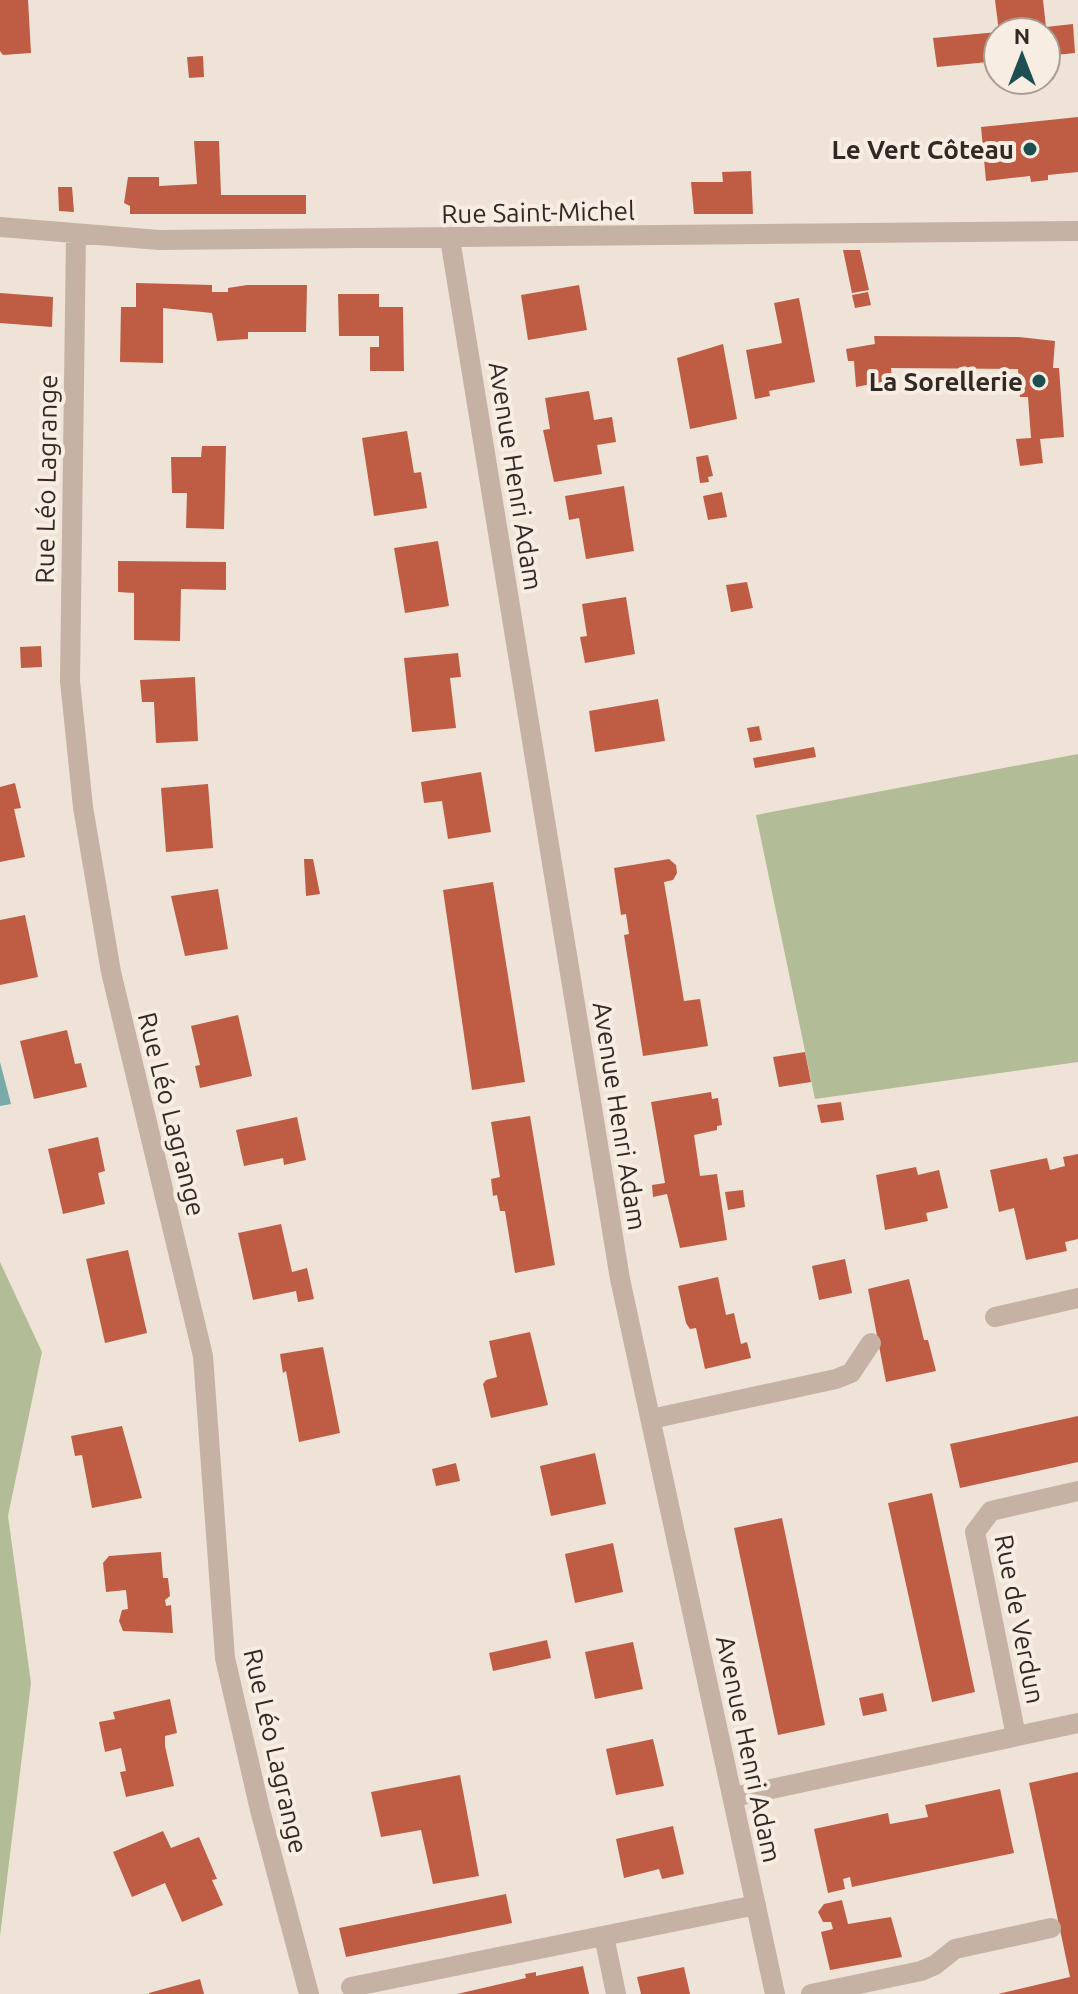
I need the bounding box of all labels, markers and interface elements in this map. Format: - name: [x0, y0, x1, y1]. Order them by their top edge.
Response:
- north arrow: [982, 16, 1062, 96]
- text: N: [1014, 23, 1030, 48]
- place label: Le Vert Côteau: [832, 135, 1014, 164]
- marker: Le Vert Côteau: [1021, 140, 1039, 158]
- street label: Rue Saint-Michel: [441, 196, 635, 228]
- street label: Avenue Henri Adam: [484, 360, 548, 592]
- place label: La Sorellerie: [869, 367, 1023, 396]
- marker: La Sorellerie: [1030, 372, 1048, 390]
- street label: Rue Léo Lagrange: [30, 374, 62, 584]
- street label: Avenue Henri Adam: [588, 1000, 652, 1232]
- street label: Rue Léo Lagrange: [133, 1009, 211, 1219]
- street label: Rue de Verdun: [989, 1532, 1051, 1706]
- street label: Avenue Henri Adam: [711, 1633, 787, 1865]
- street label: Rue Léo Lagrange: [238, 1646, 314, 1856]

